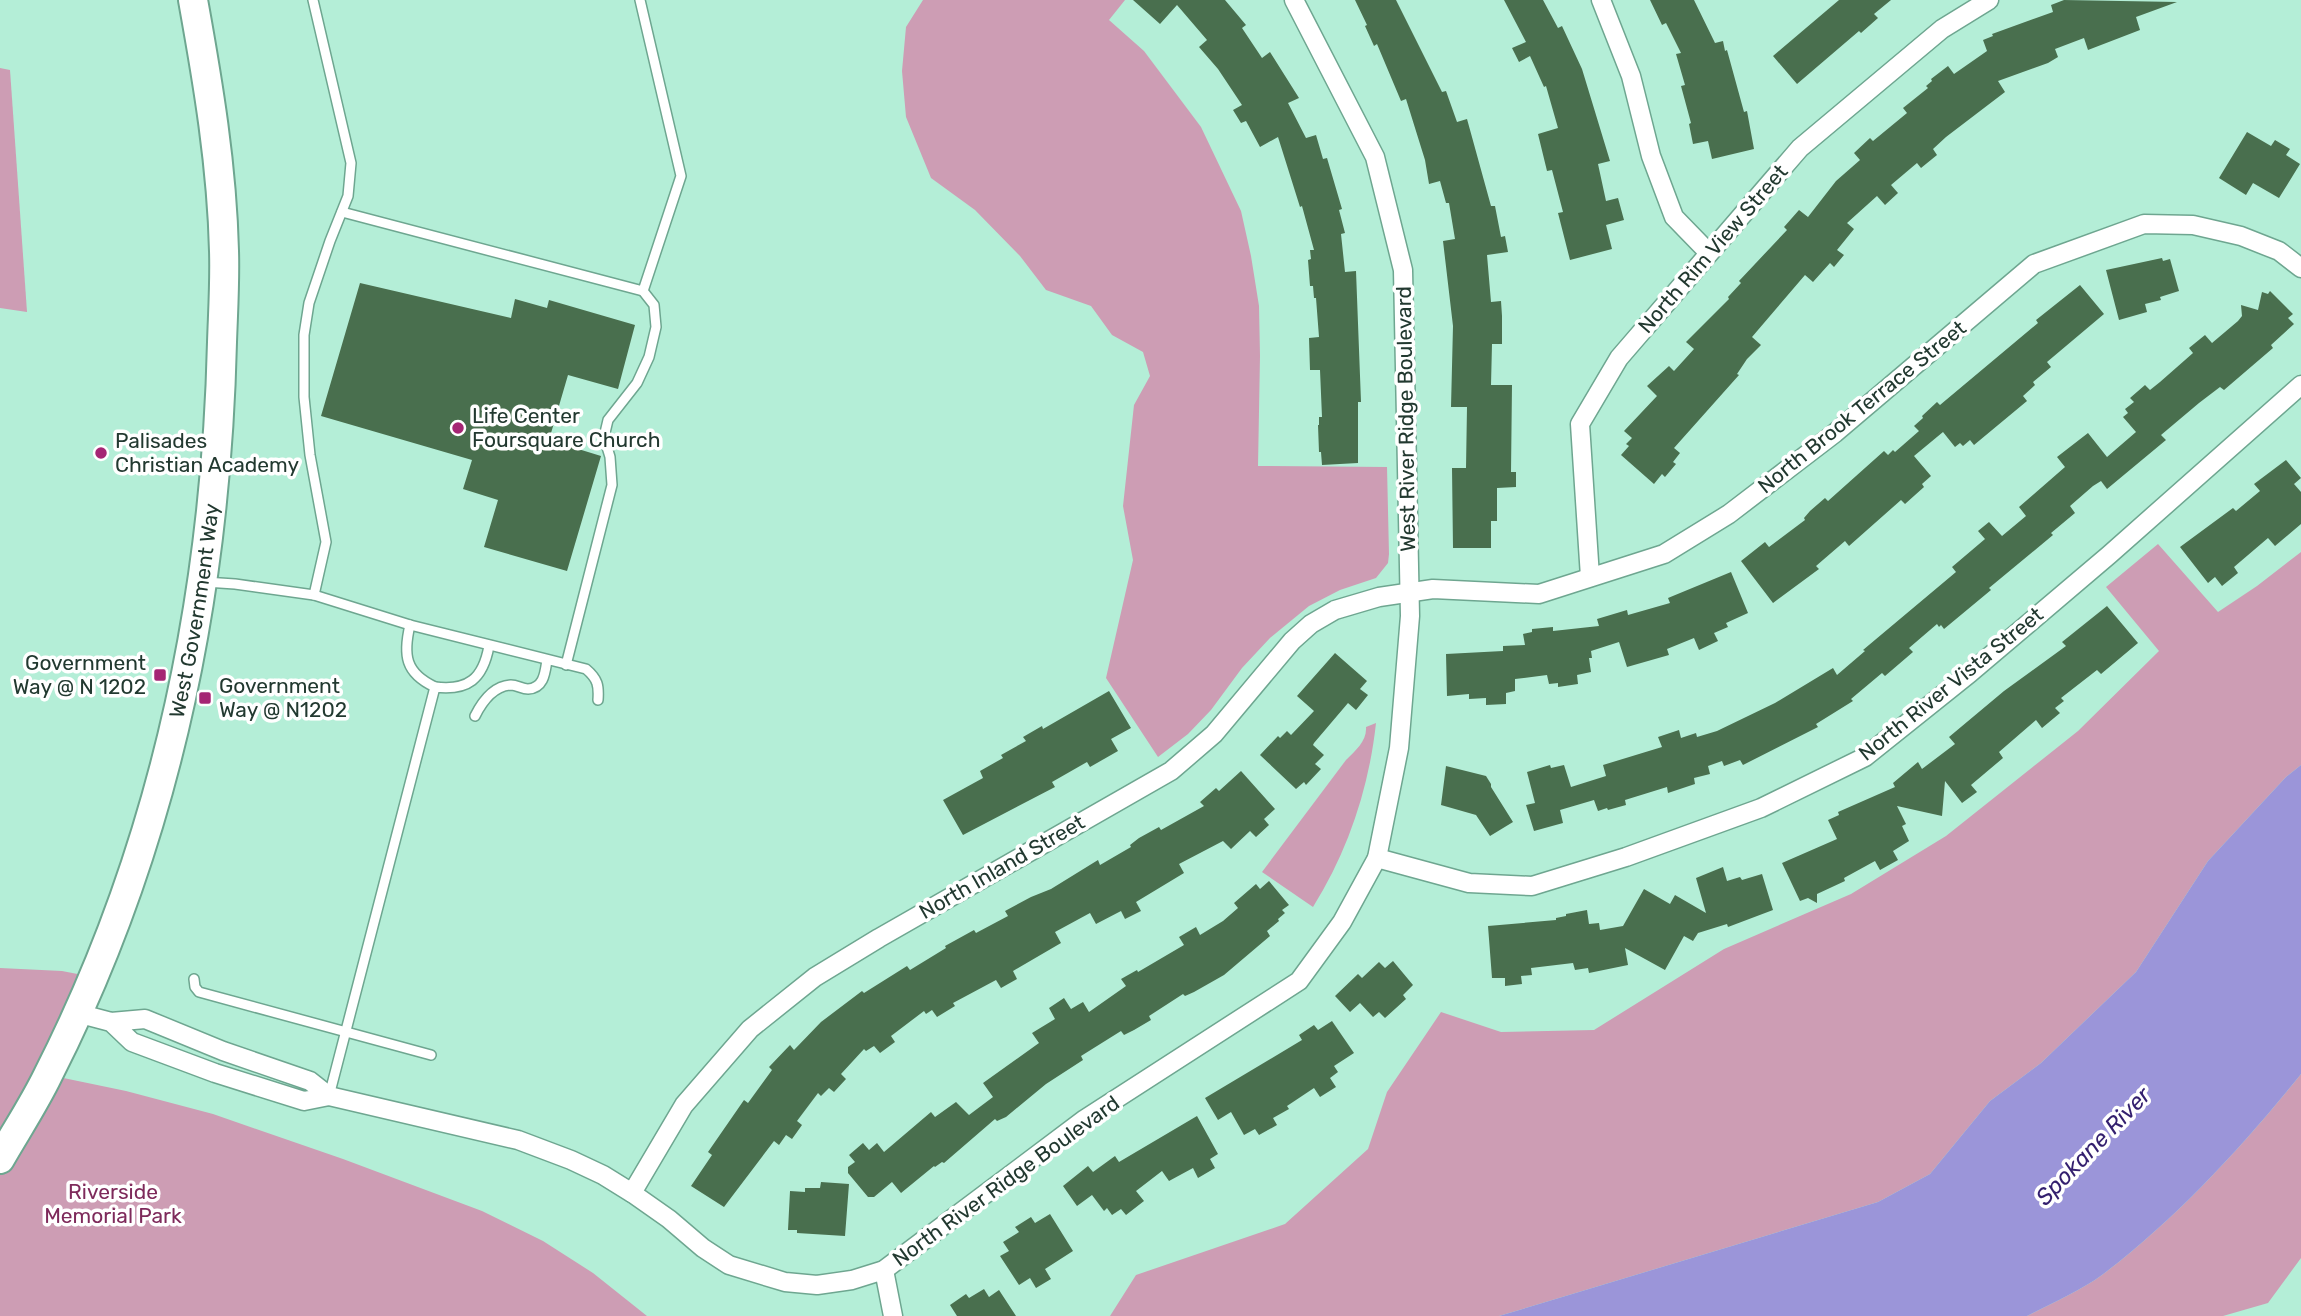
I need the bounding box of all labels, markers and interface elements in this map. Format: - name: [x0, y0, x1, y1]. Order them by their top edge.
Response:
- street label: North Rim View Street: [1633, 159, 1793, 338]
- street label: West River Ridge Boulevard: [1391, 286, 1420, 552]
- street label: North Brook Terrace Street: [1753, 315, 1971, 498]
- place label: Life Center Foursquare Church: [472, 403, 660, 452]
- marker: Life Center Foursquare Church: [450, 420, 466, 436]
- place label: Palisades Christian Academy: [115, 428, 299, 477]
- marker: Palisades Christian Academy: [93, 445, 109, 461]
- street label: West Government Way: [164, 502, 224, 720]
- street label: North River Vista Street: [1854, 602, 2048, 766]
- place label: Government Way @ N 1202: [13, 650, 146, 699]
- marker: Government Way @ N 1202: [152, 667, 168, 683]
- place label: Government Way @ N1202: [219, 673, 347, 722]
- marker: Government Way @ N1202: [197, 690, 213, 706]
- street label: North Inland Street: [915, 809, 1089, 924]
- water label: Spokane River: [2030, 1080, 2157, 1211]
- street label: North River Ridge Boulevard: [887, 1090, 1124, 1271]
- park label: Riverside Memorial Park: [44, 1179, 182, 1228]

